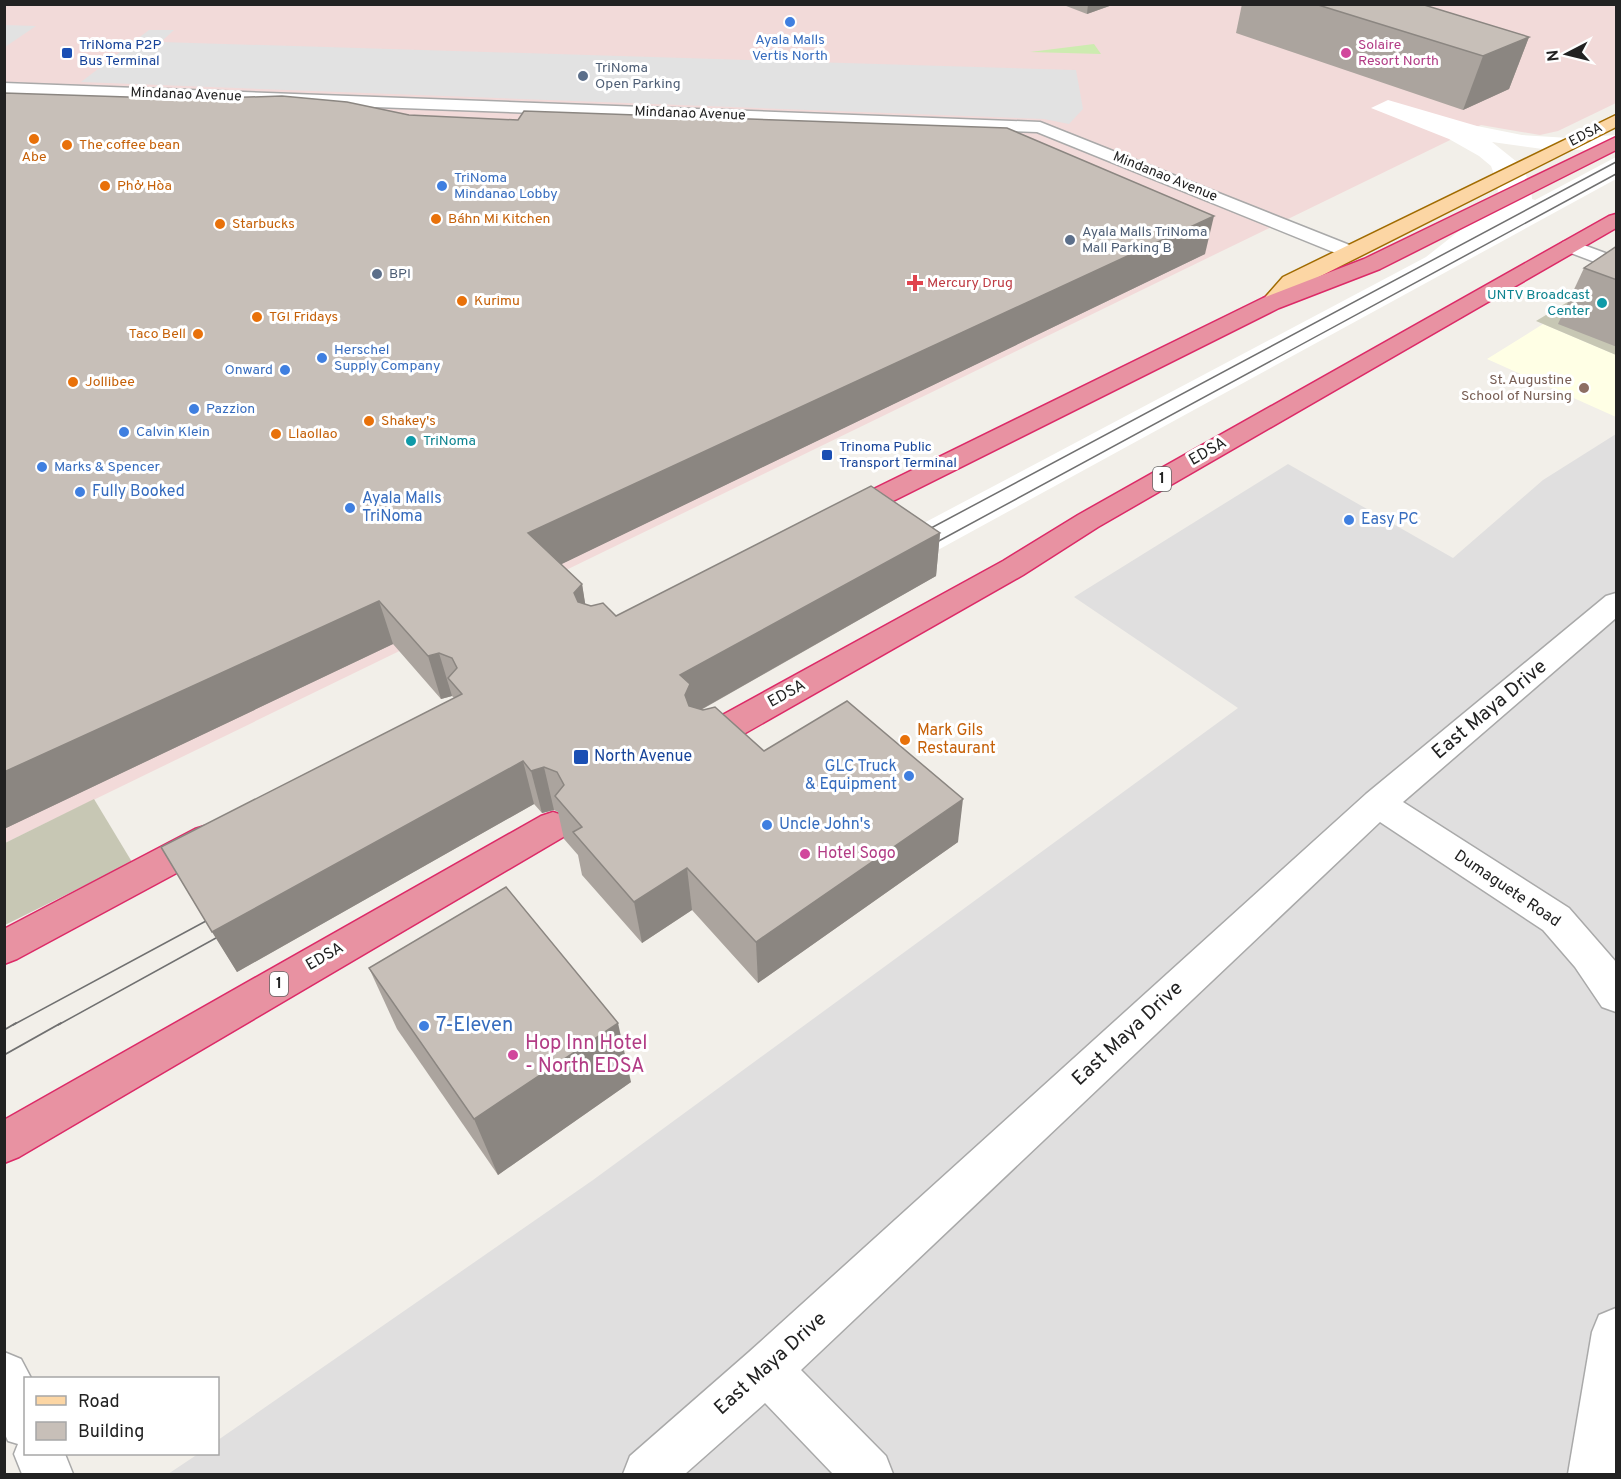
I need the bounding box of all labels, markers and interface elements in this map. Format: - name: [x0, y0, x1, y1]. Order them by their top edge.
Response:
- marker: Ayala Malls Vertis North: [783, 15, 797, 29]
- north arrow: [1537, 24, 1597, 84]
- place label: Ayala Malls Vertis North: [752, 32, 828, 65]
- place label: TriNoma P2P Bus Terminal: [79, 37, 161, 70]
- place label: Solaire Resort North: [1358, 37, 1439, 70]
- marker: TriNoma P2P Bus Terminal: [60, 46, 74, 60]
- marker: Solaire Resort North: [1339, 46, 1353, 60]
- text: N: [1543, 49, 1565, 63]
- place label: TriNoma Open Parking: [595, 60, 681, 93]
- marker: TriNoma Open Parking: [576, 69, 590, 83]
- street label: Mindanao Avenue: [130, 85, 242, 105]
- street label: Mindanao Avenue: [634, 104, 746, 124]
- street label: EDSA: [1566, 119, 1606, 151]
- marker: Abe: [27, 132, 41, 146]
- place label: The coffee bean: [79, 137, 180, 154]
- marker: The coffee bean: [60, 138, 74, 152]
- street label: Mindanao Avenue: [1110, 148, 1220, 206]
- place label: Abe: [21, 149, 47, 166]
- place label: TriNoma Mindanao Lobby: [454, 170, 558, 203]
- place label: Phở Hòa: [117, 178, 172, 195]
- marker: Phở Hòa: [98, 179, 112, 193]
- marker: TriNoma Mindanao Lobby: [435, 179, 449, 193]
- place label: Báhn Mi Kitchen: [448, 211, 550, 228]
- marker: Báhn Mi Kitchen: [429, 212, 443, 226]
- place label: Starbucks: [232, 216, 295, 233]
- marker: Starbucks: [213, 217, 227, 231]
- place label: Ayala Malls TriNoma Mall Parking B: [1082, 224, 1207, 257]
- marker: Ayala Malls TriNoma Mall Parking B: [1063, 233, 1077, 247]
- place label: BPI: [389, 266, 411, 283]
- marker: BPI: [370, 267, 384, 281]
- place label: Mercury Drug: [927, 275, 1013, 292]
- marker: Mercury Drug: [908, 276, 922, 290]
- place label: UNTV Broadcast Center: [1487, 287, 1591, 320]
- place label: Kurimu: [474, 293, 520, 310]
- marker: Kurimu: [455, 294, 469, 308]
- marker: UNTV Broadcast Center: [1595, 296, 1609, 310]
- place label: TGI Fridays: [269, 309, 338, 326]
- marker: TGI Fridays: [250, 310, 264, 324]
- place label: Taco Bell: [129, 326, 186, 343]
- marker: Taco Bell: [191, 327, 205, 341]
- place label: Herschel Supply Company: [334, 342, 440, 375]
- marker: Herschel Supply Company: [315, 351, 329, 365]
- place label: Onward: [225, 362, 273, 379]
- marker: Onward: [278, 363, 292, 377]
- place label: St. Augustine School of Nursing: [1461, 372, 1572, 405]
- place label: Jollibee: [85, 374, 135, 391]
- marker: Jollibee: [66, 375, 80, 389]
- marker: St. Augustine School of Nursing: [1577, 381, 1591, 395]
- place label: Pazzion: [206, 401, 255, 418]
- marker: Pazzion: [187, 402, 201, 416]
- place label: Shakey's: [381, 413, 436, 430]
- marker: Shakey's: [362, 414, 376, 428]
- place label: Calvin Klein: [136, 424, 210, 441]
- marker: Calvin Klein: [117, 425, 131, 439]
- place label: Llaollao: [288, 426, 338, 443]
- marker: Llaollao: [269, 427, 283, 441]
- place label: TriNoma: [423, 433, 476, 450]
- street label: EDSA: [1186, 433, 1231, 471]
- marker: TriNoma: [404, 434, 418, 448]
- place label: Trinoma Public Transport Terminal: [839, 439, 957, 472]
- marker: Trinoma Public Transport Terminal: [820, 448, 834, 462]
- place label: Marks & Spencer: [54, 459, 161, 476]
- marker: Marks & Spencer: [35, 460, 49, 474]
- road number: 1: [1153, 467, 1171, 491]
- place label: Fully Booked: [92, 482, 185, 502]
- marker: Fully Booked: [73, 485, 87, 499]
- place label: Ayala Malls TriNoma: [362, 489, 442, 527]
- marker: Ayala Malls TriNoma: [343, 501, 357, 515]
- place label: Easy PC: [1361, 510, 1419, 530]
- marker: Easy PC: [1342, 513, 1356, 527]
- street label: East Maya Drive: [1427, 654, 1553, 766]
- street label: EDSA: [764, 675, 810, 713]
- place label: Mark Gils Restaurant: [917, 721, 996, 759]
- marker: Mark Gils Restaurant: [898, 733, 912, 747]
- place label: North Avenue: [594, 747, 692, 767]
- marker: North Avenue: [572, 748, 590, 766]
- place label: GLC Truck & Equipment: [805, 757, 897, 795]
- marker: GLC Truck & Equipment: [902, 769, 916, 783]
- place label: Uncle John's: [779, 815, 871, 835]
- marker: Uncle John's: [760, 818, 774, 832]
- place label: Hotel Sogo: [817, 844, 896, 864]
- street label: Dumaguete Road: [1450, 846, 1564, 932]
- marker: Hotel Sogo: [798, 847, 812, 861]
- street label: EDSA: [303, 938, 348, 976]
- road number: 1: [270, 972, 288, 996]
- street label: East Maya Drive: [1067, 976, 1189, 1092]
- place label: 7-Eleven: [436, 1013, 513, 1039]
- marker: 7-Eleven: [417, 1019, 431, 1033]
- place label: Hop Inn Hotel - North EDSA: [525, 1031, 648, 1080]
- marker: Hop Inn Hotel - North EDSA: [506, 1048, 520, 1062]
- street label: East Maya Drive: [709, 1307, 833, 1421]
- legend: [24, 1377, 219, 1455]
- text: Road: [78, 1391, 120, 1414]
- text: Building: [78, 1421, 144, 1444]

